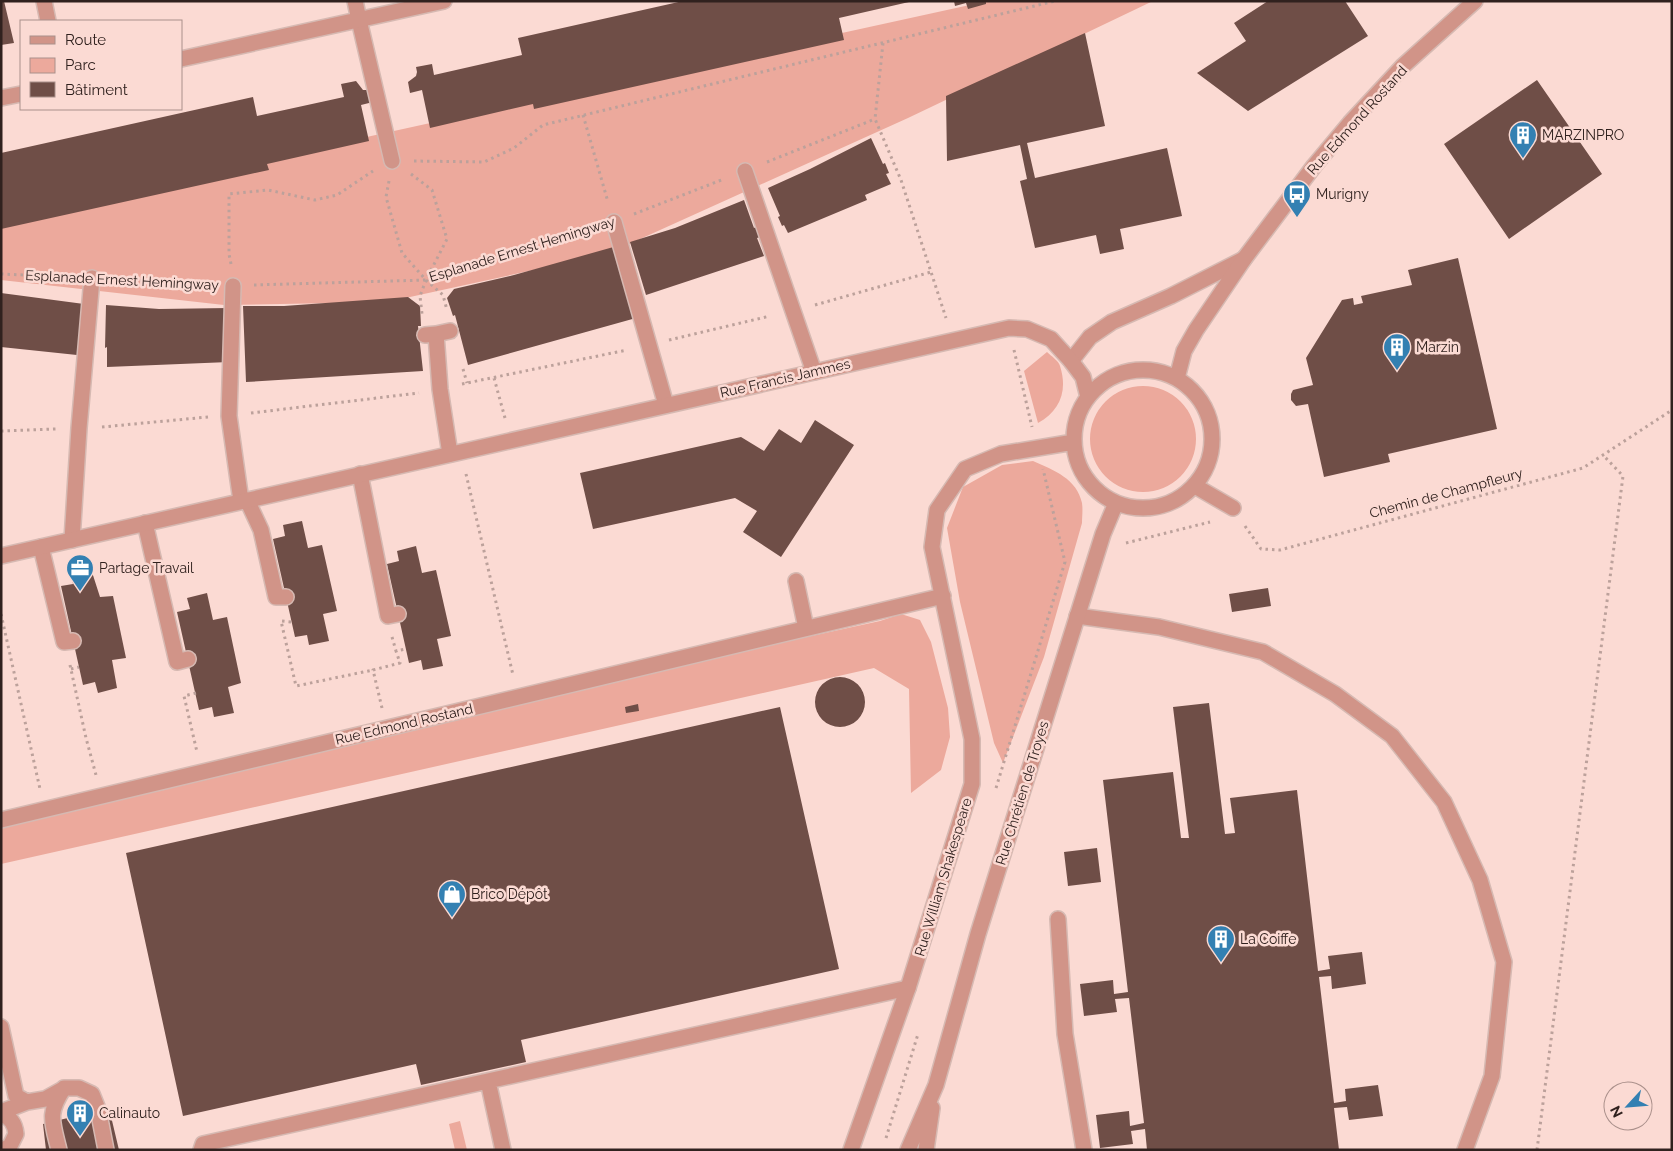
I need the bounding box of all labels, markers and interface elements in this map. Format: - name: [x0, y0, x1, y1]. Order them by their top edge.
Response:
- legend: [20, 20, 182, 110]
- text: Route: [65, 31, 106, 49]
- text: Parc: [65, 56, 96, 74]
- street label: Rue Edmond Rostand: [1304, 62, 1410, 178]
- text: Bâtiment: [65, 81, 128, 99]
- building icon: MARZINPRO: [1508, 120, 1538, 159]
- place label: MARZINPRO: [1542, 127, 1624, 143]
- bus stop icon: Murigny: [1282, 179, 1312, 218]
- place label: Murigny: [1316, 186, 1369, 202]
- street label: Esplanade Ernest Hemingway: [427, 213, 617, 285]
- street label: Esplanade Ernest Hemingway: [25, 267, 220, 293]
- building icon: Marzin: [1382, 332, 1412, 371]
- place label: Marzin: [1416, 339, 1459, 355]
- street label: Rue Francis Jammes: [718, 355, 852, 401]
- street label: Chemin de Champfleury: [1368, 465, 1525, 521]
- office icon: Partage Travail: [65, 553, 95, 592]
- place label: Partage Travail: [99, 560, 194, 576]
- street label: Rue Edmond Rostand: [334, 700, 474, 748]
- street label: Rue Chrétien de Troyes: [992, 719, 1052, 867]
- street label: Rue William Shakespeare: [911, 796, 975, 958]
- shop icon: Brico Dépôt: [437, 879, 467, 918]
- place label: Brico Dépôt: [471, 886, 548, 902]
- building icon: La Coiffe: [1206, 924, 1236, 963]
- place label: La Coiffe: [1240, 931, 1297, 947]
- north arrow: [1603, 1081, 1653, 1131]
- building icon: Calinauto: [65, 1098, 95, 1137]
- text: N: [1607, 1103, 1626, 1120]
- place label: Calinauto: [99, 1105, 160, 1121]

